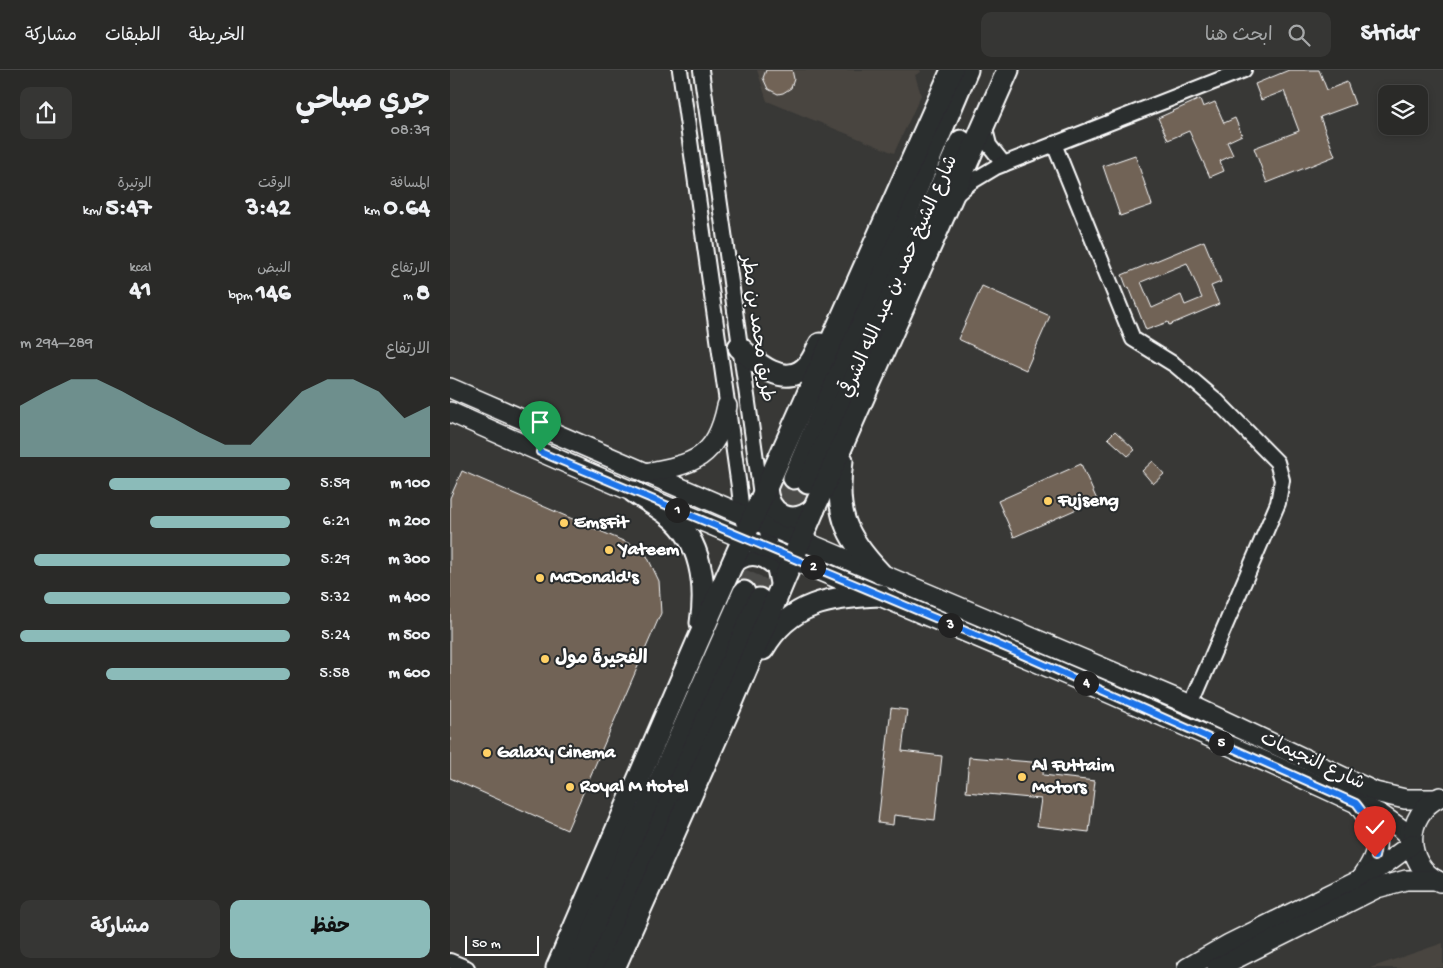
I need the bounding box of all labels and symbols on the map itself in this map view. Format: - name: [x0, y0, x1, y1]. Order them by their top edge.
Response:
- street label: شارع الشيخ حمد بن عبد الله الشرقي: [832, 150, 964, 402]
- street label: طريق محمد بن مطر: [734, 252, 778, 404]
- pin: [519, 401, 561, 452]
- place label: Fujseng: [1057, 490, 1119, 513]
- marker: Fujseng: [1042, 495, 1054, 507]
- pin: 1: [664, 498, 690, 522]
- place label: EmsFit: [574, 512, 630, 535]
- marker: EmsFit: [558, 517, 570, 529]
- place label: Yateem: [617, 539, 680, 562]
- marker: Yateem: [603, 544, 615, 556]
- pin: 2: [800, 554, 826, 580]
- place label: McDonald's: [550, 567, 640, 590]
- marker: McDonald's: [534, 572, 546, 584]
- pin: 3: [938, 612, 962, 638]
- place label: الفجيرة مول: [555, 648, 648, 671]
- marker: الفجيرة مول: [539, 653, 551, 665]
- pin: 4: [1074, 670, 1098, 696]
- street label: شارع النجيمات: [1256, 728, 1368, 796]
- pin: 5: [1208, 730, 1234, 756]
- place label: Galaxy Cinema: [497, 742, 617, 765]
- marker: Galaxy Cinema: [481, 747, 493, 759]
- place label: Al Futtaim Motors: [1031, 755, 1115, 800]
- marker: Al Futtaim Motors: [1016, 771, 1028, 783]
- place label: Royal M Hotel: [579, 776, 689, 799]
- marker: Royal M Hotel: [564, 781, 576, 793]
- pin: [1354, 806, 1396, 857]
- scale bar: [465, 933, 539, 956]

